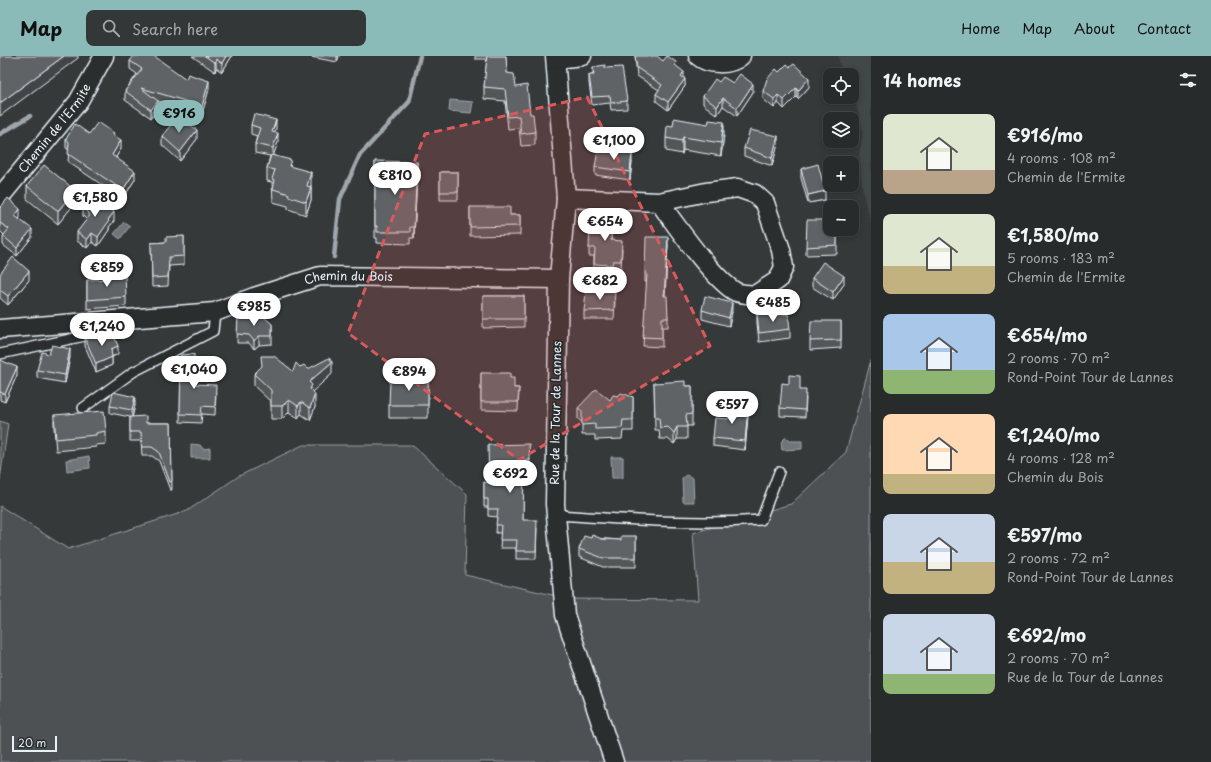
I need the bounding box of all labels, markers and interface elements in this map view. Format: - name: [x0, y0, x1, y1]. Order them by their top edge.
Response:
- search box: [86, 10, 366, 46]
- text: Map: [20, 14, 62, 42]
- icon: search: [100, 17, 122, 39]
- text: Search here: [132, 17, 218, 40]
- text: Home: [961, 18, 1000, 39]
- text: Map: [1022, 18, 1052, 39]
- text: About: [1074, 18, 1115, 39]
- text: Contact: [1137, 18, 1191, 39]
- text: 14 homes: [883, 67, 961, 93]
- map controls: [823, 68, 859, 236]
- button: locate: [823, 68, 859, 104]
- icon: filters: [1177, 69, 1199, 91]
- street label: Chemin de l'Ermite: [13, 80, 95, 176]
- pin: €916: [155, 100, 203, 134]
- text: €916: [162, 103, 196, 122]
- button: layers: [823, 112, 859, 148]
- text: €916/mo: [1007, 122, 1083, 148]
- pin: €1,100: [581, 127, 647, 161]
- text: €1,100: [592, 130, 636, 149]
- icon: home: [915, 130, 963, 178]
- text: 4 rooms · 108 m²: [1007, 148, 1116, 167]
- button: +: [823, 156, 859, 192]
- pin: €810: [371, 162, 419, 196]
- text: €810: [378, 165, 412, 184]
- text: Chemin de l'Ermite: [1007, 167, 1125, 186]
- pin: €1,580: [62, 184, 128, 218]
- text: €1,580: [72, 187, 118, 206]
- button: −: [823, 200, 859, 236]
- pin: €654: [581, 208, 629, 242]
- text: €654: [587, 211, 623, 230]
- text: €1,580/mo: [1007, 222, 1099, 248]
- icon: home: [915, 230, 963, 278]
- text: 5 rooms · 183 m²: [1007, 248, 1115, 267]
- pin: €859: [83, 254, 131, 288]
- text: €859: [90, 257, 124, 276]
- street label: Chemin du Bois: [301, 266, 394, 289]
- pin: €682: [576, 267, 624, 301]
- text: Chemin de l'Ermite: [1007, 267, 1125, 286]
- text: €682: [582, 270, 618, 289]
- pin: €485: [749, 289, 797, 323]
- text: €485: [755, 292, 791, 311]
- pin: €985: [230, 293, 278, 327]
- text: €985: [237, 296, 271, 315]
- pin: €1,240: [69, 313, 135, 347]
- text: €1,240: [79, 316, 125, 335]
- text: €654/mo: [1007, 322, 1087, 348]
- icon: home: [915, 330, 963, 378]
- street label: Rue de la Tour de Lannes: [545, 340, 565, 485]
- text: 2 rooms · 70 m²: [1007, 348, 1110, 367]
- pin: €1,040: [161, 356, 227, 390]
- pin: €894: [385, 358, 433, 392]
- text: €1,040: [170, 359, 218, 378]
- text: €894: [392, 361, 426, 380]
- text: Rond-Point Tour de Lannes: [1007, 367, 1173, 386]
- pin: €597: [708, 391, 756, 425]
- text: €597: [715, 394, 749, 413]
- text: €1,240/mo: [1007, 422, 1100, 448]
- icon: home: [915, 430, 963, 478]
- text: 4 rooms · 128 m²: [1007, 448, 1115, 467]
- pin: €692: [486, 460, 534, 494]
- text: €692: [492, 463, 528, 482]
- text: Chemin du Bois: [1007, 467, 1103, 486]
- text: €597/mo: [1007, 522, 1082, 548]
- icon: home: [915, 530, 963, 578]
- text: 2 rooms · 72 m²: [1007, 548, 1110, 567]
- text: Rond-Point Tour de Lannes: [1007, 567, 1173, 586]
- text: €692/mo: [1007, 622, 1086, 648]
- icon: home: [915, 630, 963, 678]
- text: 2 rooms · 70 m²: [1007, 648, 1110, 667]
- text: Rue de la Tour de Lannes: [1007, 667, 1163, 686]
- scale bar: [12, 734, 57, 753]
- text: 20 m: [18, 734, 46, 751]

